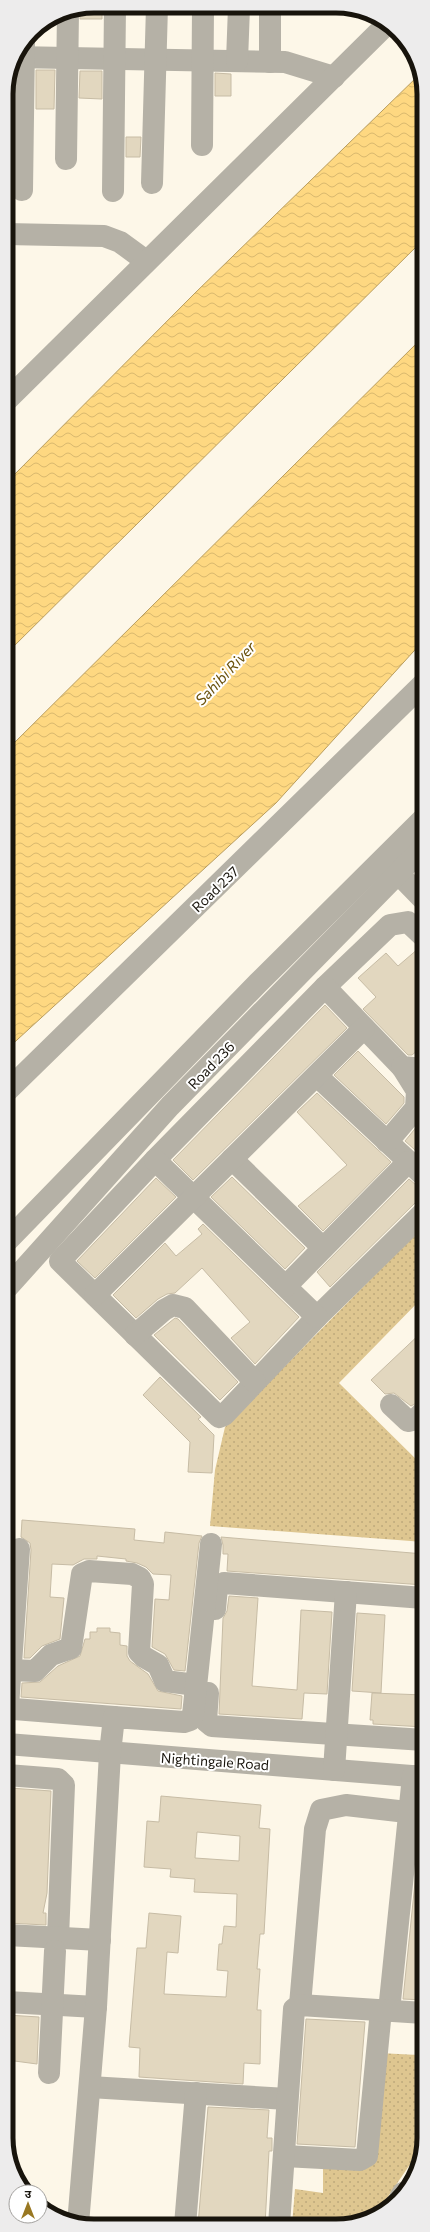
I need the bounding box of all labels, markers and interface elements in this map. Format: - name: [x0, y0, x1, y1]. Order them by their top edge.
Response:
- water label: Sahibi River: [191, 637, 260, 708]
- street label: Road 237: [188, 863, 242, 915]
- street label: Road 236: [184, 1038, 238, 1092]
- street label: Nightingale Road: [160, 1749, 270, 1773]
- north arrow: [8, 2184, 48, 2224]
- text: उ: [25, 2187, 32, 2200]

